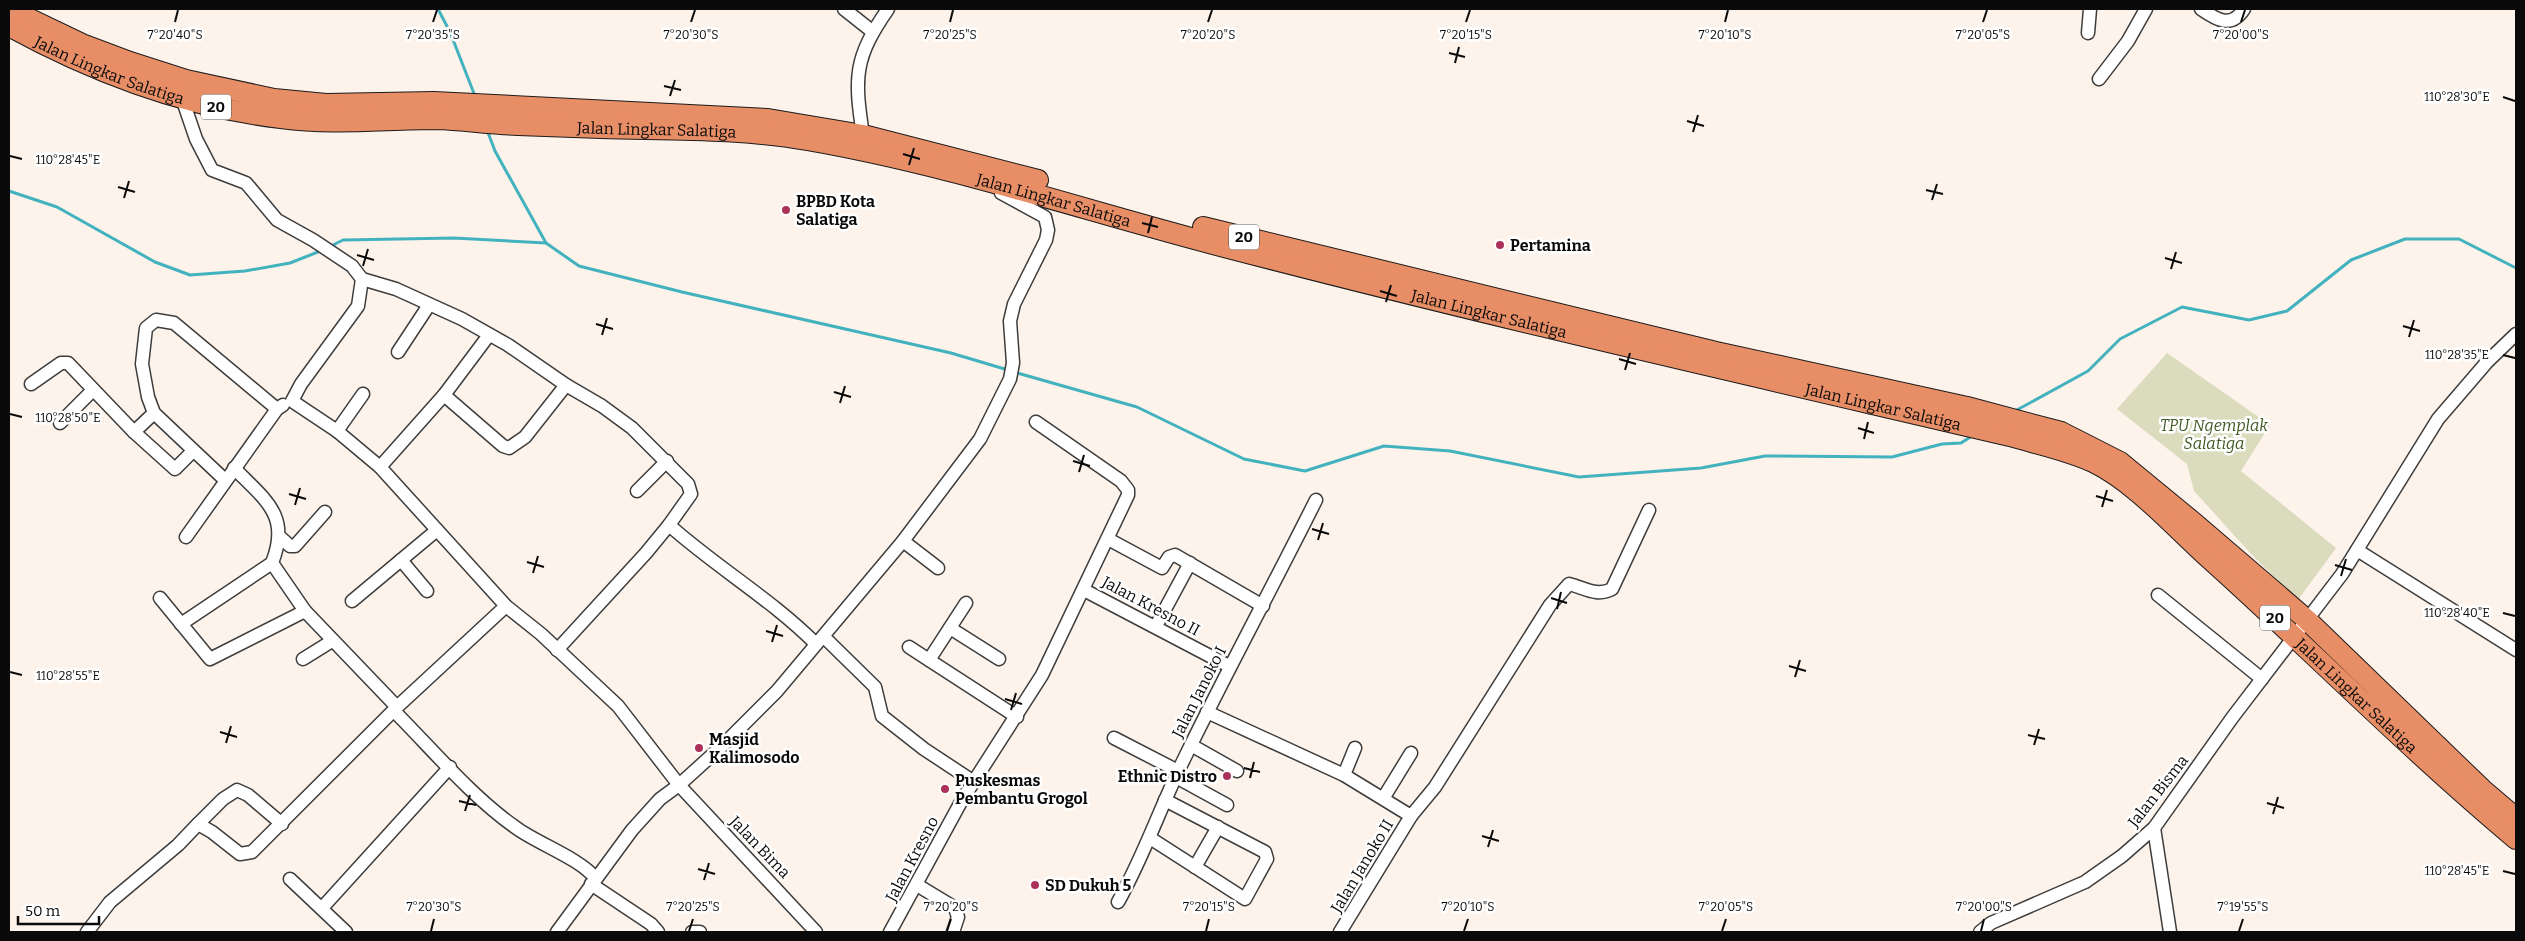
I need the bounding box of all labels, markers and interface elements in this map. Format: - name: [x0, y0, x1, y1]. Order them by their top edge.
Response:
- text: 7°20'40"S: [147, 28, 203, 42]
- text: 7°20'35"S: [406, 28, 460, 42]
- text: 7°20'30"S: [663, 28, 719, 42]
- text: 7°20'25"S: [923, 28, 977, 42]
- text: 7°20'20"S: [1181, 28, 1235, 42]
- text: 7°20'15"S: [1440, 28, 1492, 42]
- text: 7°20'10"S: [1698, 28, 1752, 42]
- text: 7°20'05"S: [1956, 28, 2010, 42]
- text: 7°20'00"S: [2213, 28, 2269, 42]
- street label: Jalan Lingkar Salatiga: [31, 31, 187, 108]
- text: 110°28'30"E: [2424, 90, 2490, 104]
- road number: 20: [201, 94, 231, 120]
- street label: Jalan Lingkar Salatiga: [576, 118, 737, 141]
- text: 110°28'45"E: [36, 153, 100, 167]
- street label: Jalan Lingkar Salatiga: [974, 169, 1133, 230]
- place label: BPBD Kota Salatiga: [796, 192, 875, 229]
- marker: BPBD Kota Salatiga: [780, 204, 792, 216]
- road number: 20: [1229, 224, 1259, 250]
- place label: Pertamina: [1510, 236, 1591, 255]
- marker: Pertamina: [1494, 239, 1506, 251]
- street label: Jalan Lingkar Salatiga: [1409, 285, 1569, 341]
- text: 110°28'35"E: [2425, 348, 2489, 362]
- street label: Jalan Lingkar Salatiga: [1803, 379, 1963, 434]
- text: 110°28'50"E: [36, 411, 100, 425]
- park label: TPU Ngemplak Salatiga: [2160, 416, 2268, 453]
- street label: Jalan Kresno II: [1098, 572, 1203, 640]
- road number: 20: [2260, 606, 2290, 630]
- text: 110°28'40"E: [2424, 606, 2490, 620]
- street label: Jalan Lingkar Salatiga: [2291, 633, 2422, 757]
- street label: Jalan Janoko I: [1167, 643, 1230, 742]
- text: 110°28'55"E: [36, 669, 100, 683]
- place label: Masjid Kalimosodo: [709, 730, 800, 767]
- marker: Masjid Kalimosodo: [693, 742, 705, 754]
- street label: Jalan Bisma: [2123, 751, 2192, 832]
- place label: Ethnic Distro: [1118, 767, 1217, 786]
- marker: Ethnic Distro: [1221, 770, 1233, 782]
- place label: Puskesmas Pembantu Grogol: [955, 771, 1088, 808]
- marker: Puskesmas Pembantu Grogol: [939, 783, 951, 795]
- street label: Jalan Bima: [725, 811, 794, 882]
- street label: Jalan Kresno: [881, 813, 942, 906]
- street label: Jalan Janoko II: [1326, 816, 1397, 917]
- text: 110°28'45"E: [2425, 864, 2489, 878]
- place label: SD Dukuh 5: [1045, 876, 1132, 895]
- marker: SD Dukuh 5: [1029, 879, 1041, 891]
- scale bar: [18, 894, 99, 926]
- text: 7°20'30"S: [406, 900, 462, 914]
- text: 7°20'25"S: [666, 900, 720, 914]
- text: 7°20'20"S: [924, 900, 978, 914]
- text: 7°20'15"S: [1183, 900, 1235, 914]
- text: 7°20'10"S: [1441, 900, 1495, 914]
- text: 7°20'05"S: [1699, 900, 1753, 914]
- text: 7°20'00"S: [1956, 900, 2012, 914]
- text: 7°19'55"S: [2217, 900, 2269, 914]
- text: 50 m: [25, 902, 61, 920]

